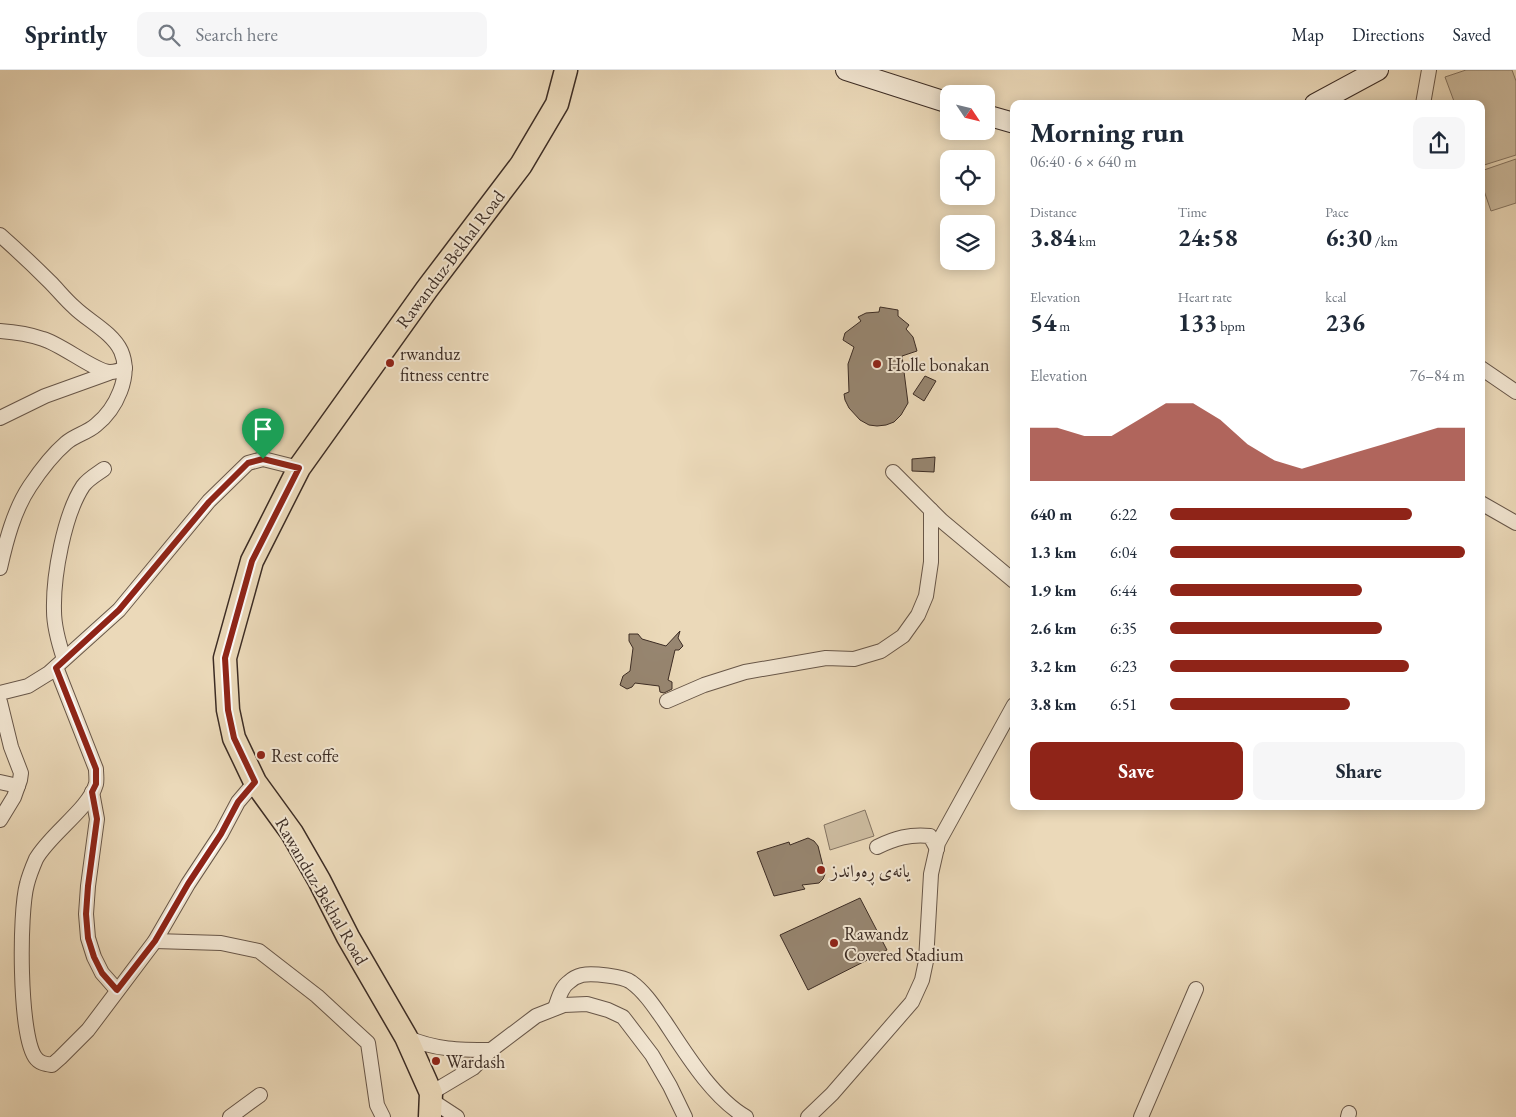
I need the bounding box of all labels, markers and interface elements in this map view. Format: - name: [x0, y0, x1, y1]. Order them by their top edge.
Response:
- search box: [137, 12, 487, 57]
- text: Sprintly: [25, 19, 107, 50]
- icon: search: [155, 21, 183, 49]
- text: Search here: [195, 22, 278, 47]
- text: Map: [1292, 23, 1324, 46]
- text: Directions: [1352, 23, 1424, 46]
- text: Saved: [1452, 23, 1491, 46]
- north arrow: [940, 85, 995, 140]
- map controls: [940, 85, 995, 270]
- text: Morning run: [1030, 114, 1184, 150]
- button: share: [1413, 117, 1465, 169]
- button: locate: [940, 150, 995, 205]
- text: 06:40 · 6 × 640 m: [1030, 151, 1137, 172]
- street label: Rawanduz-Bekhal Road: [391, 185, 510, 333]
- text: Distance: [1030, 203, 1077, 221]
- text: Time: [1178, 203, 1207, 221]
- text: Pace: [1325, 203, 1349, 221]
- button: layers: [940, 215, 995, 270]
- text: 3.84: [1030, 221, 1076, 253]
- text: 24:58: [1178, 221, 1238, 253]
- text: 6:30: [1325, 221, 1372, 253]
- text: km: [1076, 232, 1096, 250]
- text: /km: [1372, 232, 1398, 250]
- text: Elevation: [1030, 288, 1080, 306]
- text: Heart rate: [1178, 288, 1232, 306]
- text: kcal: [1325, 288, 1346, 306]
- text: 54: [1030, 306, 1056, 338]
- text: 133: [1178, 306, 1217, 338]
- text: 236: [1325, 306, 1365, 338]
- text: m: [1056, 317, 1070, 335]
- text: bpm: [1217, 317, 1246, 335]
- place label: rwanduz fitness centre: [400, 342, 489, 386]
- place label: Holle bonakan: [887, 353, 990, 376]
- marker: rwanduz fitness centre: [384, 357, 396, 369]
- marker: Holle bonakan: [871, 358, 883, 370]
- text: Elevation: [1030, 365, 1088, 386]
- text: 76–84 m: [1410, 365, 1465, 386]
- pin: [242, 408, 284, 459]
- icon: arrive: [249, 415, 277, 443]
- text: 640 m: [1030, 504, 1072, 525]
- text: 6:22: [1110, 504, 1137, 525]
- text: 1.3 km: [1030, 542, 1076, 563]
- text: 6:04: [1110, 542, 1137, 563]
- text: 1.9 km: [1030, 580, 1076, 601]
- text: 6:44: [1110, 580, 1137, 601]
- text: 2.6 km: [1030, 618, 1076, 639]
- text: 6:35: [1110, 618, 1137, 639]
- text: 3.2 km: [1030, 656, 1076, 677]
- text: 6:23: [1110, 656, 1137, 677]
- text: 3.8 km: [1030, 694, 1076, 715]
- text: 6:51: [1110, 694, 1137, 715]
- button: Save: [1030, 742, 1243, 800]
- button: Share: [1253, 742, 1465, 800]
- place label: Rest coffe: [271, 744, 339, 767]
- marker: Rest coffe: [255, 749, 267, 761]
- street label: Rawanduz-Bekhal Road: [270, 813, 374, 970]
- place label: یانەی ڕەواندز: [829, 859, 912, 886]
- marker: یانەی ڕەواندز: [815, 864, 827, 876]
- place label: Rawandz Covered Stadium: [844, 922, 964, 966]
- marker: Rawandz Covered Stadium: [828, 937, 840, 949]
- place label: Wardash: [446, 1050, 505, 1073]
- marker: Wardash: [430, 1055, 442, 1067]

